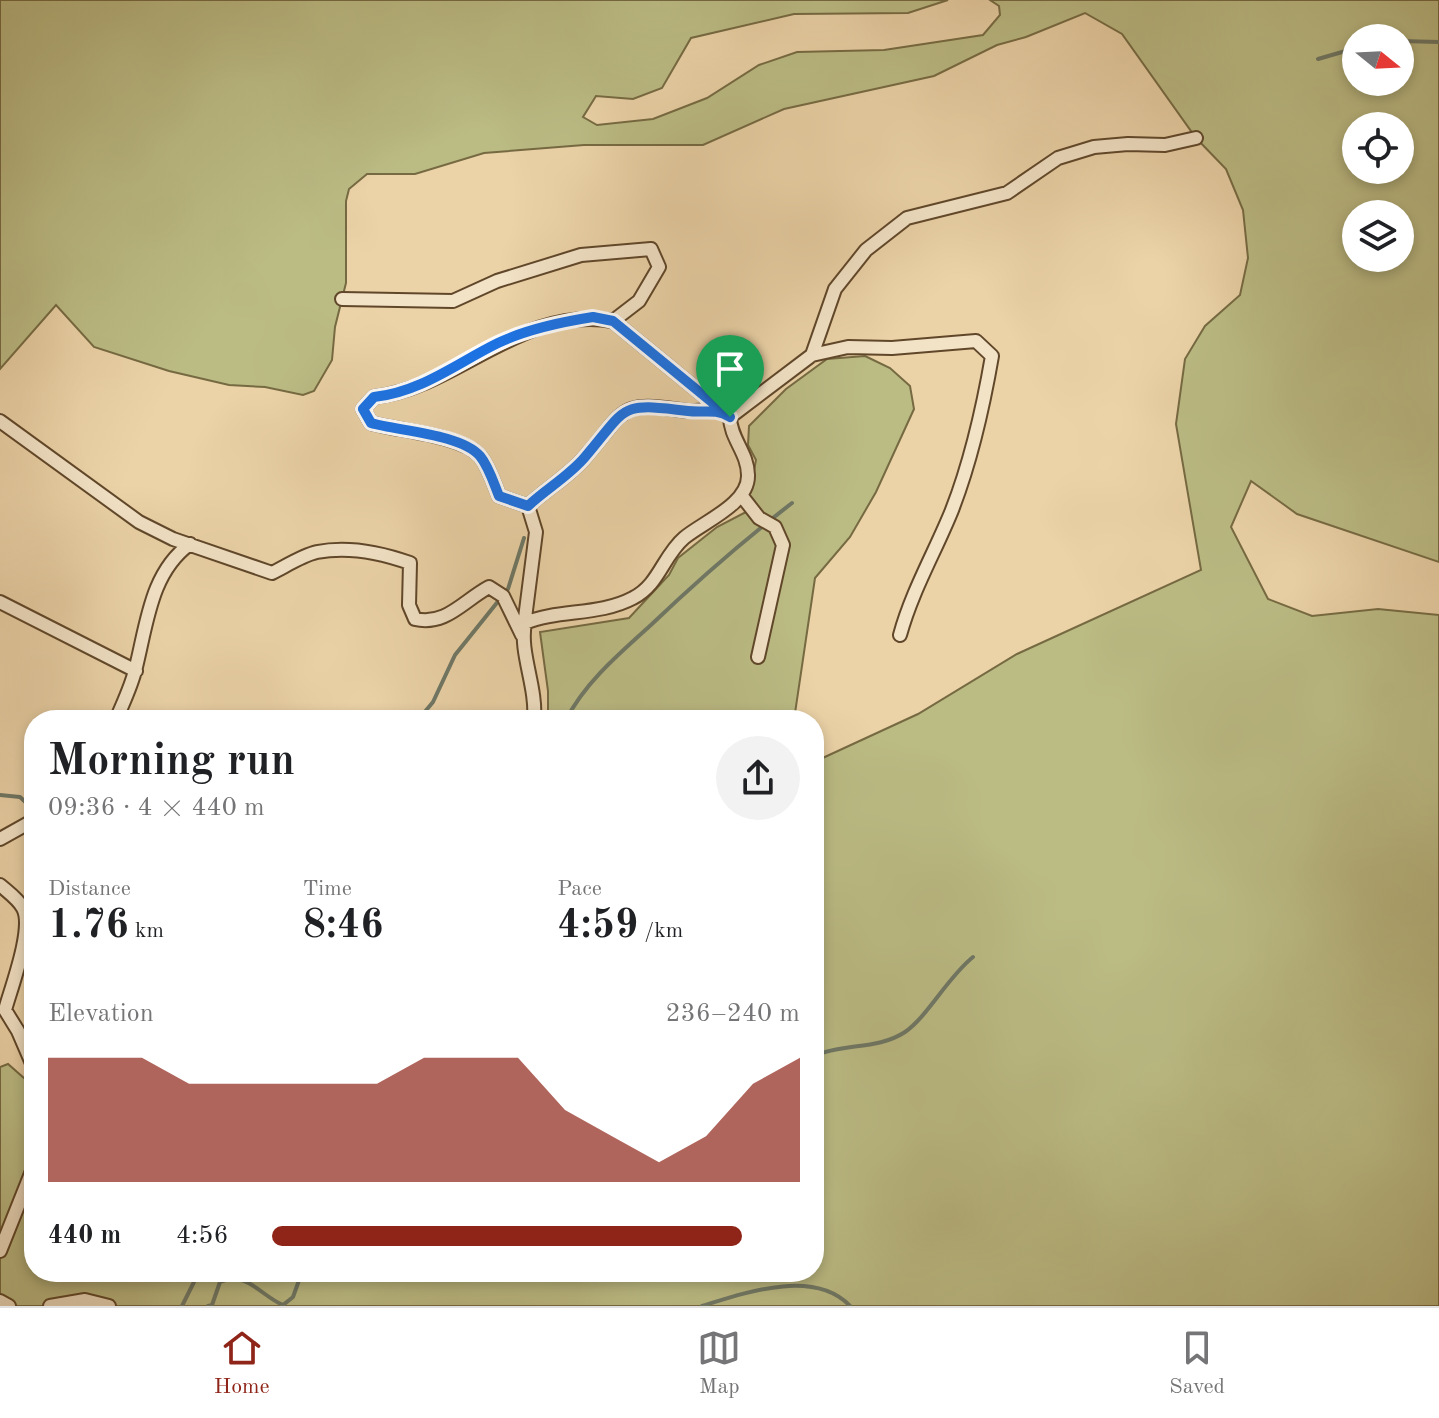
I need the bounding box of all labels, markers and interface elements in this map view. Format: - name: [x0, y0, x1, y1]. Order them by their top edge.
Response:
- north arrow: [1342, 24, 1414, 96]
- map controls: [1342, 24, 1414, 272]
- button: locate: [1342, 112, 1414, 184]
- button: layers: [1342, 200, 1414, 272]
- pin: [696, 335, 764, 417]
- icon: arrive: [708, 347, 752, 391]
- button: share: [716, 736, 800, 820]
- text: Morning run: [48, 740, 295, 784]
- text: 09:36 · 4 × 440 m: [48, 795, 265, 821]
- text: Distance: [48, 878, 131, 900]
- text: Time: [303, 878, 352, 900]
- text: Pace: [557, 878, 602, 900]
- text: 1.76: [48, 907, 129, 947]
- text: 8:46: [303, 907, 383, 947]
- text: 4:59: [557, 907, 638, 947]
- text: km: [129, 920, 164, 942]
- text: /km: [638, 920, 683, 942]
- text: Elevation: [48, 1001, 154, 1027]
- text: 236–240 m: [665, 1001, 800, 1027]
- text: 440 m: [48, 1223, 121, 1249]
- text: 4:56: [176, 1223, 229, 1249]
- tab: Home: [214, 1326, 270, 1401]
- tab: Map: [697, 1326, 741, 1401]
- tab: Saved: [1169, 1326, 1225, 1401]

